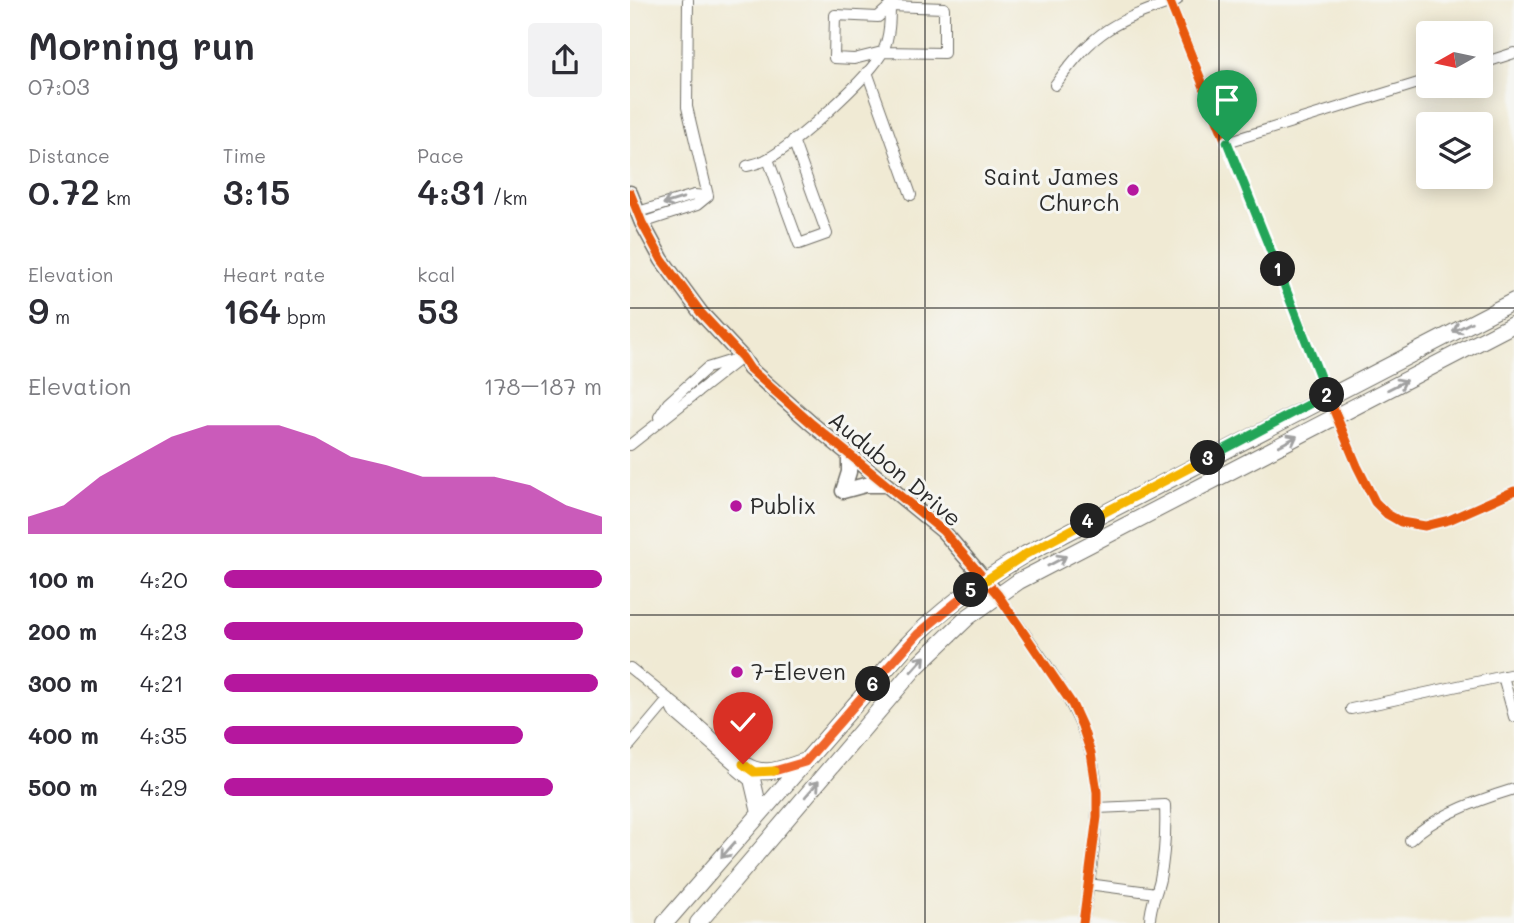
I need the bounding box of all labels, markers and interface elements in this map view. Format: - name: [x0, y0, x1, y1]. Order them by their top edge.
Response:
- text: Morning run: [28, 20, 255, 70]
- north arrow: [1416, 21, 1493, 98]
- map controls: [1416, 21, 1493, 189]
- button: share: [528, 23, 602, 97]
- pin: [1197, 70, 1257, 142]
- text: 07:03: [28, 71, 90, 101]
- icon: arrive: [1208, 81, 1246, 119]
- button: layers: [1416, 112, 1493, 189]
- text: Distance: [28, 143, 110, 168]
- text: Time: [223, 143, 266, 168]
- text: Pace: [417, 143, 464, 168]
- place label: Saint James Church: [984, 161, 1119, 217]
- text: 0.72: [28, 168, 100, 214]
- text: 3:15: [223, 168, 291, 214]
- text: 4:31: [417, 168, 486, 214]
- marker: Saint James Church: [1125, 182, 1141, 198]
- text: km: [100, 185, 131, 210]
- text: /km: [486, 185, 528, 210]
- one-way arrow: [662, 196, 684, 209]
- pin: 1: [1260, 252, 1296, 286]
- text: 1: [1273, 256, 1282, 281]
- text: Elevation: [28, 262, 113, 287]
- text: Heart rate: [223, 262, 325, 287]
- text: kcal: [417, 262, 455, 287]
- text: 9: [28, 287, 49, 333]
- text: 164: [223, 287, 281, 333]
- text: 53: [417, 287, 459, 333]
- text: m: [49, 304, 70, 329]
- text: bpm: [281, 304, 326, 329]
- one-way arrow: [1452, 320, 1473, 334]
- text: Elevation: [28, 371, 131, 401]
- text: 178–187 m: [484, 371, 602, 401]
- one-way arrow: [1386, 377, 1407, 391]
- pin: 2: [1310, 378, 1344, 412]
- text: 2: [1321, 382, 1332, 407]
- street label: Audubon Drive: [823, 404, 968, 533]
- one-way arrow: [1277, 433, 1297, 447]
- pin: 3: [1190, 440, 1226, 476]
- text: 3: [1202, 445, 1213, 470]
- place label: Publix: [750, 490, 816, 520]
- marker: Publix: [728, 498, 744, 514]
- pin: 4: [1070, 504, 1106, 538]
- text: 4: [1081, 508, 1094, 533]
- one-way arrow: [1046, 554, 1067, 568]
- text: 100 m: [28, 564, 94, 594]
- text: 4:20: [140, 564, 188, 594]
- pin: 5: [954, 572, 988, 608]
- text: 5: [965, 577, 976, 602]
- text: 200 m: [28, 616, 97, 646]
- text: 4:23: [140, 616, 187, 646]
- place label: 7-Eleven: [751, 656, 846, 686]
- one-way arrow: [910, 656, 927, 673]
- marker: 7-Eleven: [729, 664, 745, 680]
- pin: 6: [856, 666, 890, 702]
- text: 300 m: [28, 668, 98, 698]
- text: 4:21: [140, 668, 184, 698]
- text: 6: [867, 671, 878, 696]
- pin: [713, 692, 773, 764]
- icon: check: [724, 703, 762, 741]
- text: 400 m: [28, 720, 99, 750]
- text: 4:35: [140, 720, 188, 750]
- text: 500 m: [28, 772, 98, 802]
- text: 4:29: [140, 772, 187, 802]
- one-way arrow: [804, 780, 820, 798]
- one-way arrow: [720, 841, 736, 859]

